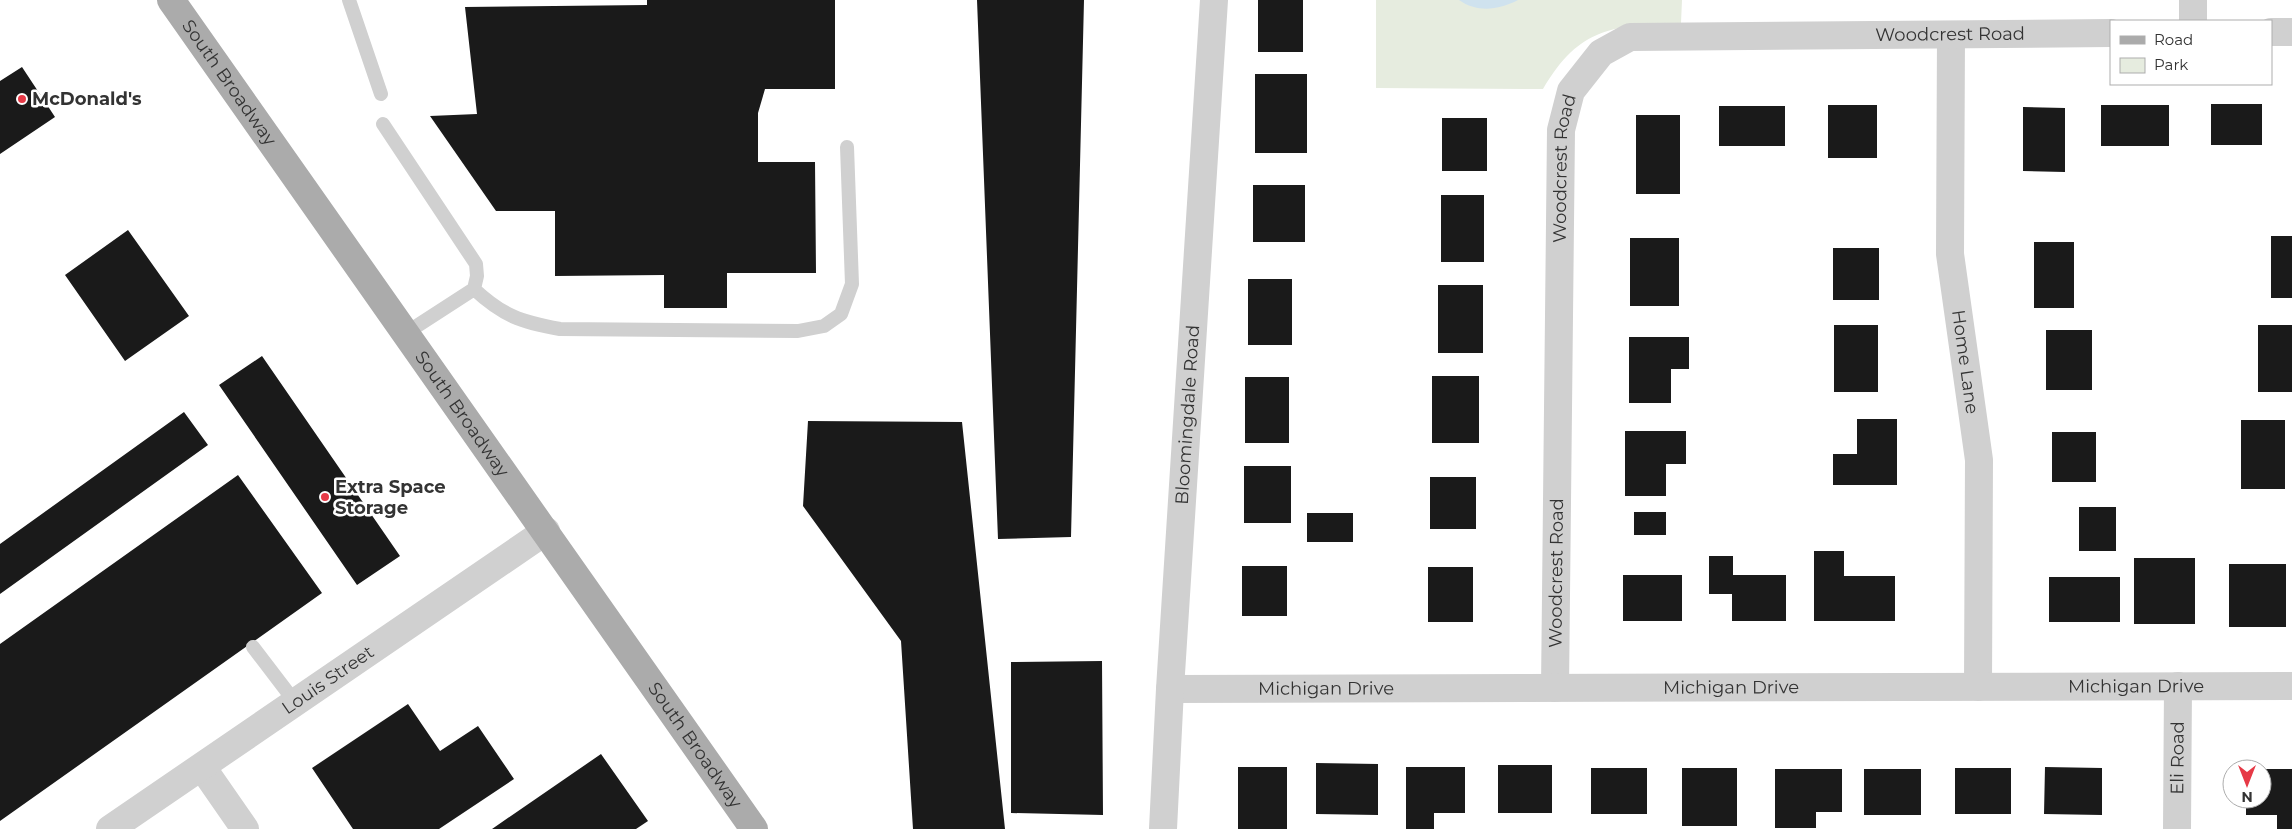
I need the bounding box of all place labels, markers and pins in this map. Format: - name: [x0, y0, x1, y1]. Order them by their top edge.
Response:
- place label: McDonald's: [32, 88, 142, 110]
- marker: McDonald's: [16, 93, 28, 105]
- place label: Extra Space Storage: [335, 476, 446, 519]
- marker: Extra Space Storage: [319, 491, 331, 503]

